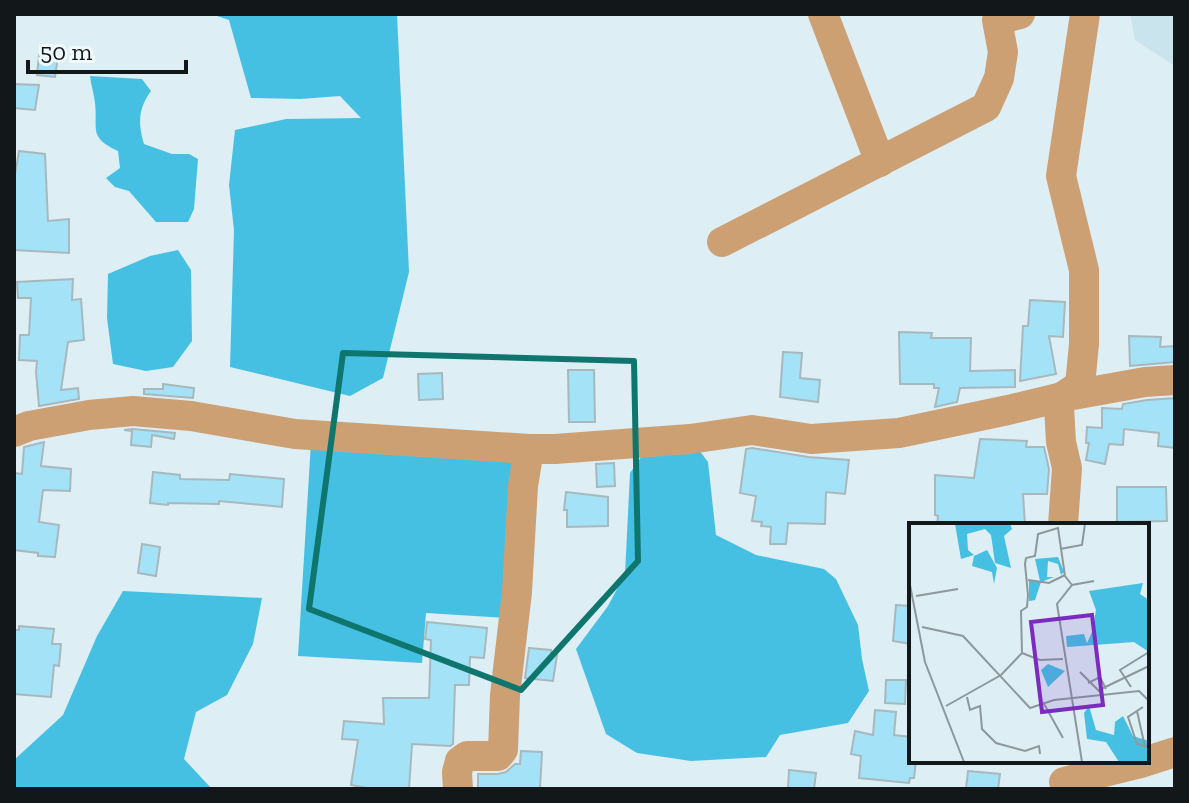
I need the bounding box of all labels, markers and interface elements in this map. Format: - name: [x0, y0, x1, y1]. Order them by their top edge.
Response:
- scale bar: [28, 24, 186, 74]
- text: 50 m: [40, 37, 93, 66]
- inset map: [909, 523, 1149, 763]

